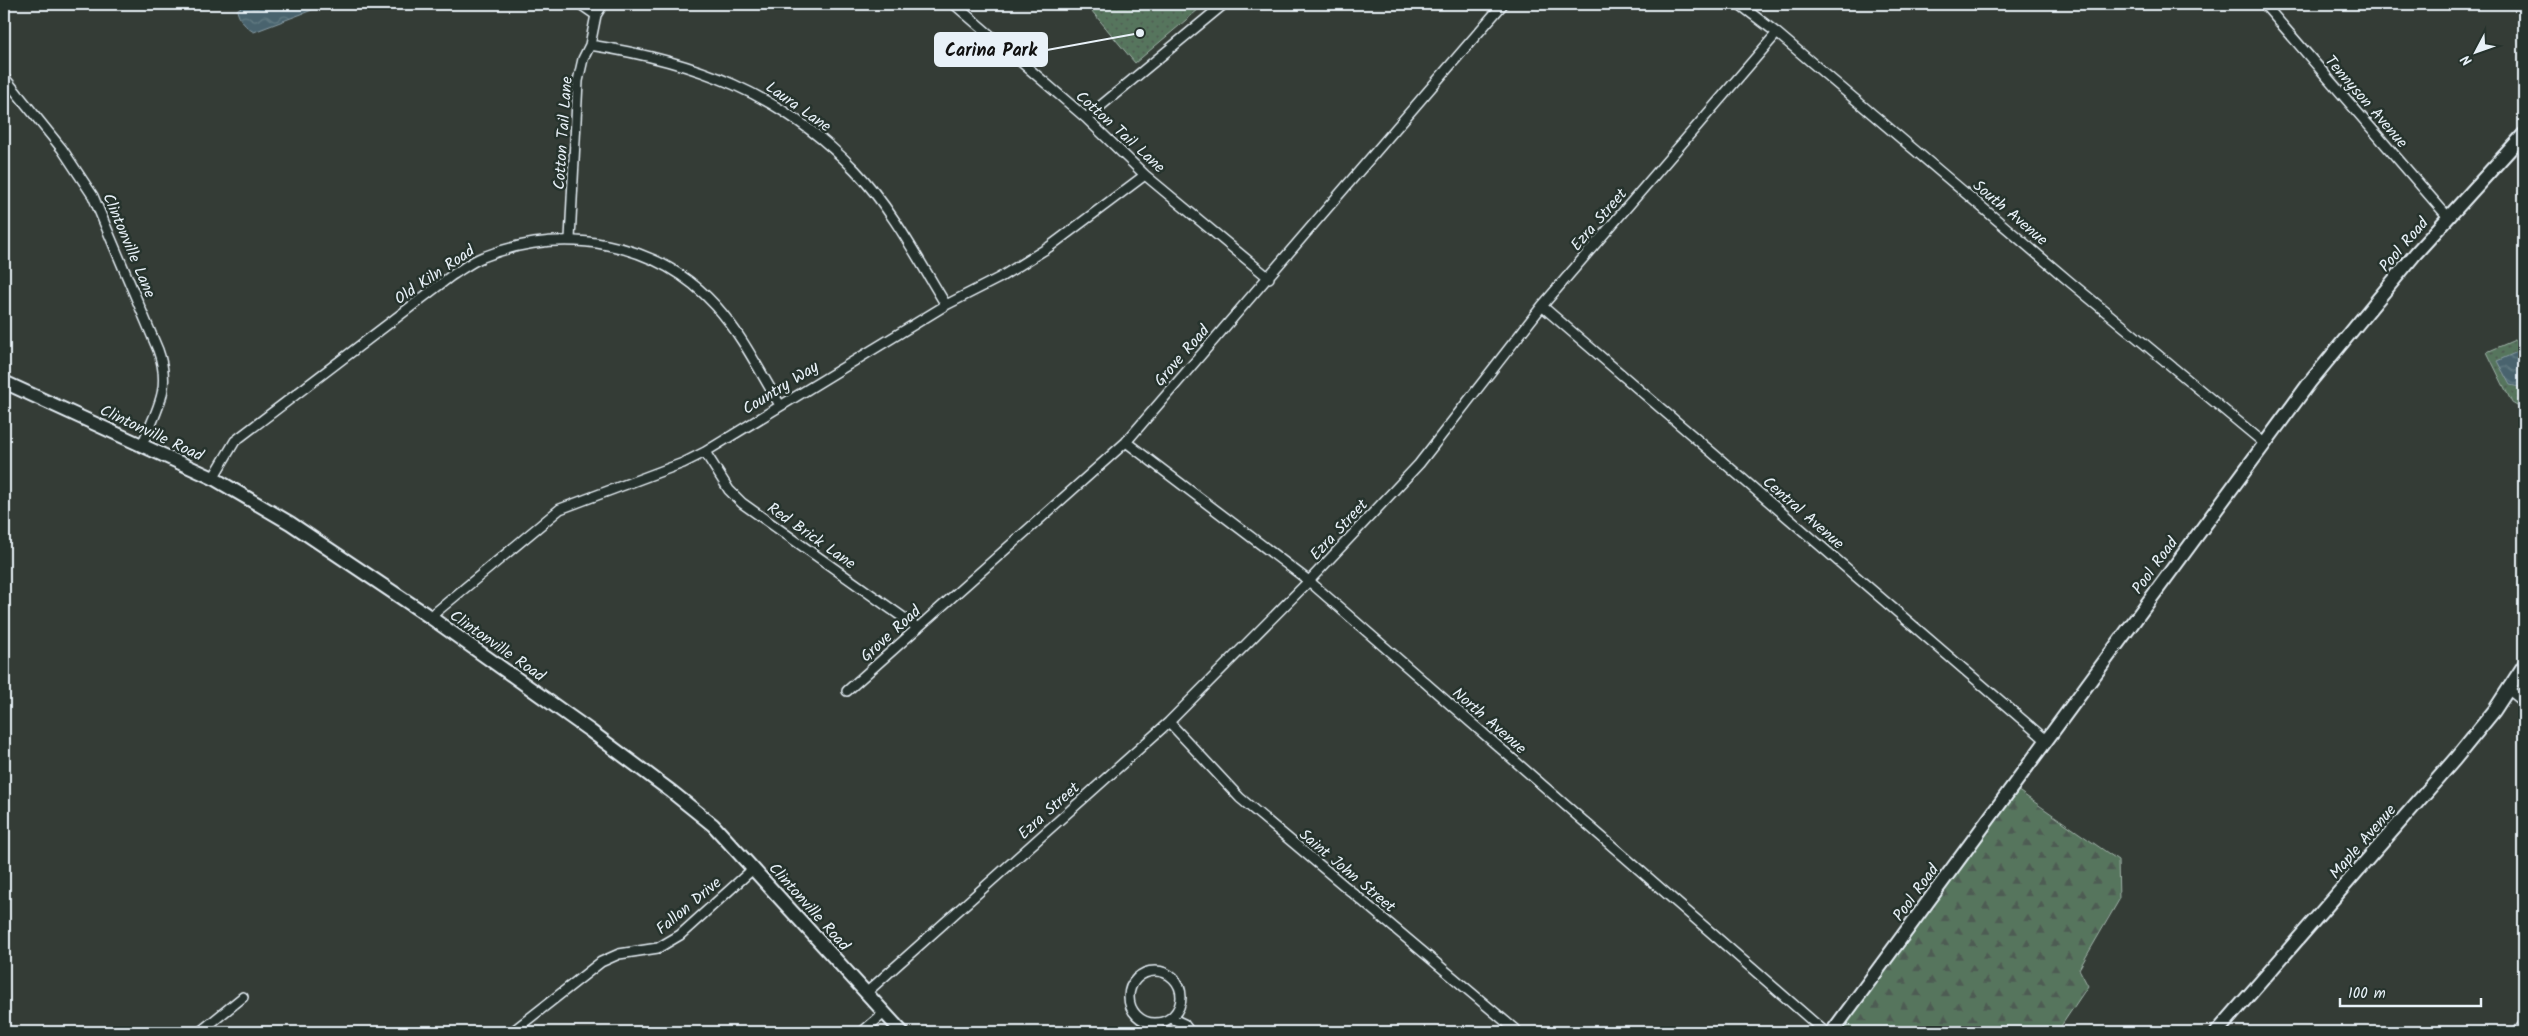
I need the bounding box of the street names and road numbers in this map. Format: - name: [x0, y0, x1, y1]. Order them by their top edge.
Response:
- street label: Tennyson Avenue: [2318, 50, 2413, 154]
- street label: Laura Lane: [760, 75, 836, 139]
- street label: Cotton Tail Lane: [547, 76, 580, 191]
- street label: Cotton Tail Lane: [1069, 85, 1171, 179]
- street label: South Avenue: [1967, 174, 2053, 252]
- street label: Ezra Street: [1565, 182, 1634, 257]
- street label: Clintonville Lane: [95, 189, 162, 302]
- street label: Pool Road: [2373, 211, 2436, 278]
- street label: Old Kiln Road: [390, 238, 481, 311]
- street label: Grove Road: [1148, 319, 1217, 392]
- street label: Country Way: [738, 355, 824, 422]
- street label: Clintonville Road: [95, 398, 208, 469]
- street label: Central Avenue: [1756, 470, 1850, 556]
- street label: Ezra Street: [1304, 493, 1375, 566]
- street label: Red Brick Lane: [762, 496, 861, 576]
- street label: Pool Road: [2126, 531, 2185, 600]
- street label: Grove Road: [855, 599, 928, 668]
- street label: Clintonville Road: [444, 604, 551, 689]
- street label: North Avenue: [1446, 682, 1532, 761]
- street label: Ezra Street: [1012, 776, 1086, 846]
- street label: Maple Avenue: [2323, 799, 2403, 885]
- street label: Saint John Street: [1293, 823, 1402, 920]
- street label: Clintonville Road: [762, 857, 856, 958]
- street label: Pool Road: [1887, 858, 1946, 927]
- street label: Fallon Drive: [651, 871, 727, 941]

